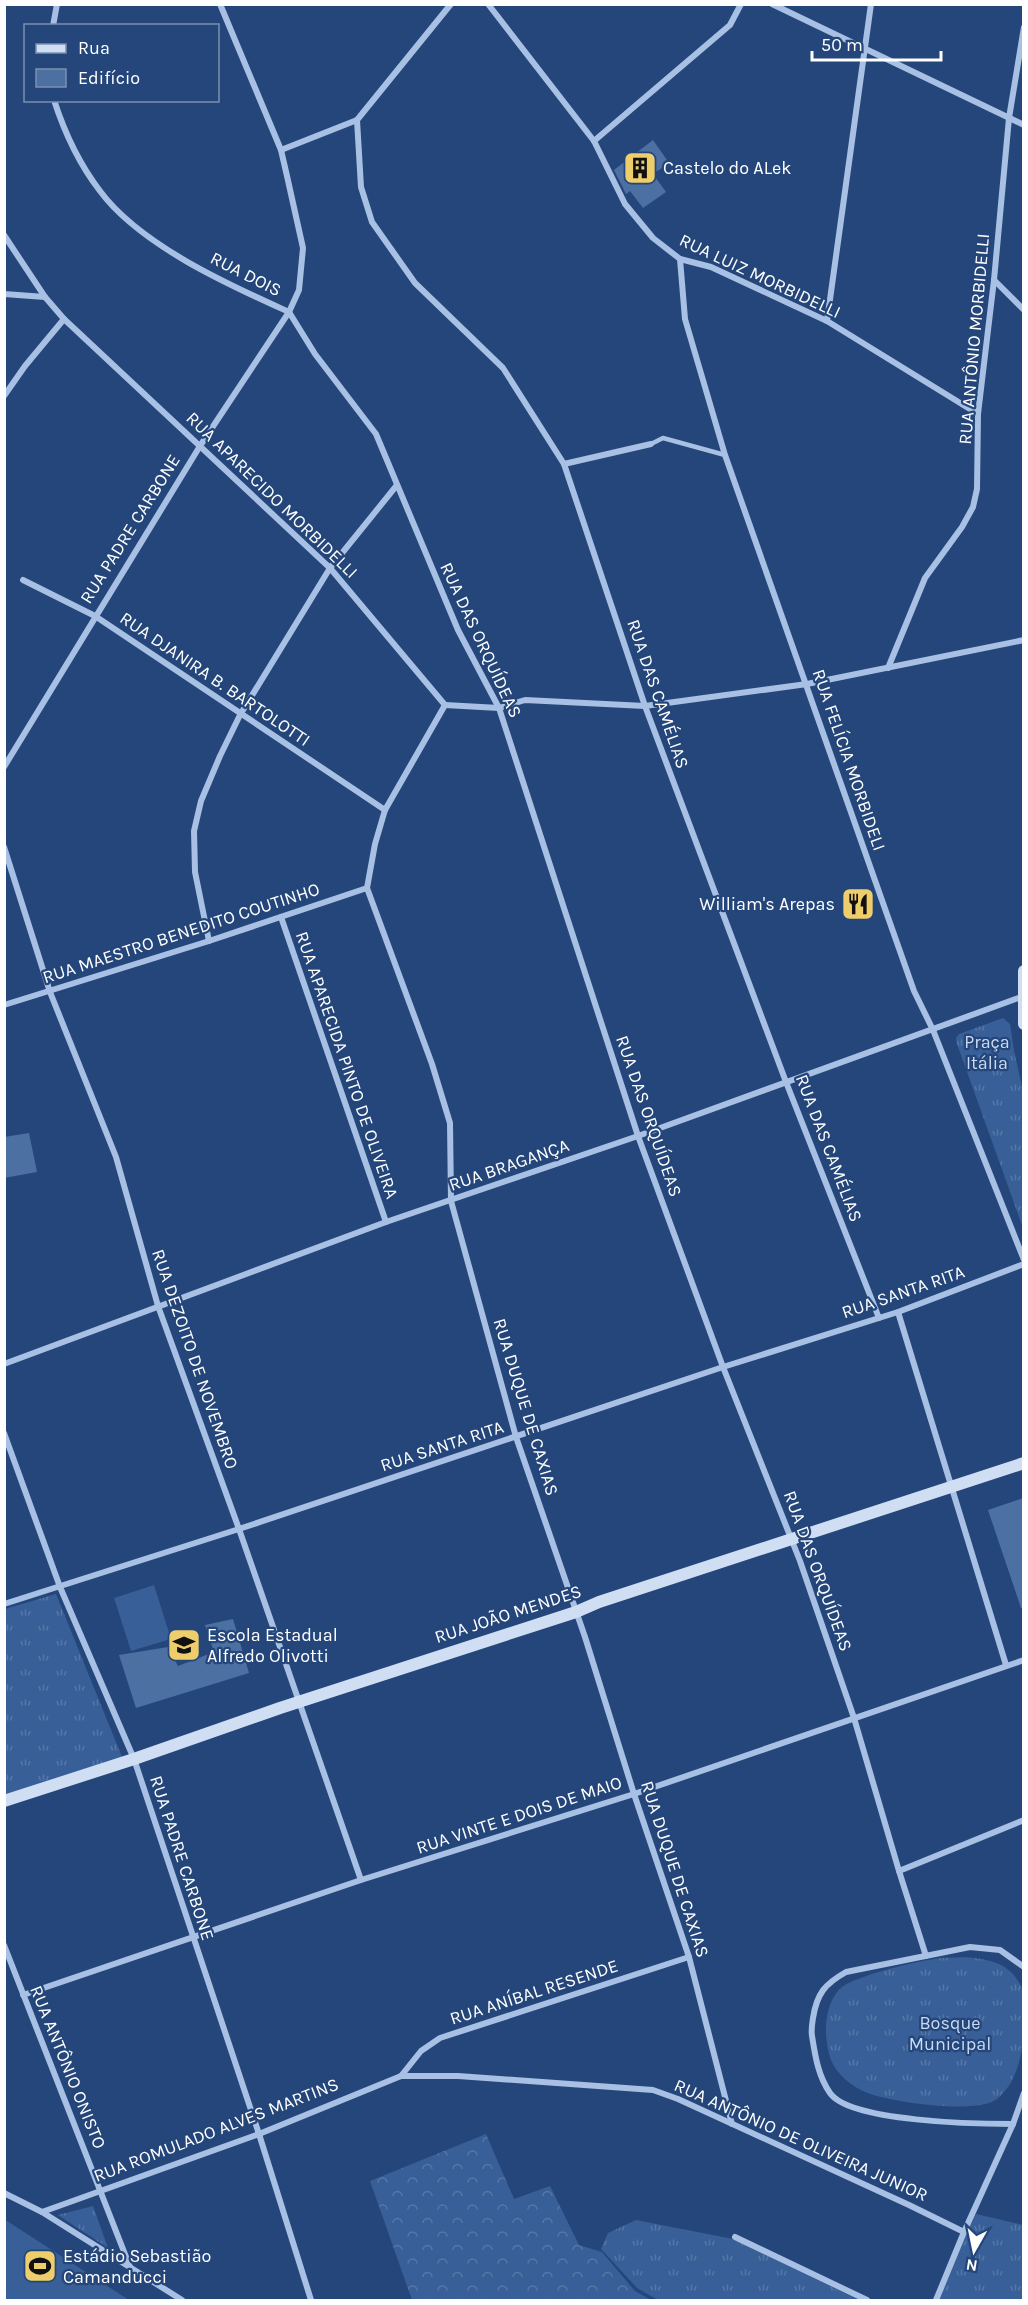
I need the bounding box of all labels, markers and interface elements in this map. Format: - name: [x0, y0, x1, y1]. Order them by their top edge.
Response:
- legend: [24, 24, 219, 102]
- scale bar: [812, 24, 941, 62]
- text: 50 m: [821, 34, 863, 56]
- text: Rua: [78, 37, 110, 59]
- text: Edifício: [78, 67, 140, 89]
- building icon: Castelo do ALek: [622, 150, 658, 186]
- place label: Castelo do ALek: [663, 157, 792, 179]
- street label: RUA LUIZ MORBIDELLI: [676, 229, 844, 323]
- street label: RUA ANTÔNIO MORBIDELLI: [954, 232, 994, 446]
- street label: RUA DOIS: [207, 247, 285, 301]
- street label: RUA APARECIDO MORBIDELLI: [182, 407, 362, 583]
- street label: RUA PADRE CARBONE: [75, 450, 185, 608]
- street label: RUA DAS ORQUÍDEAS: [435, 558, 528, 721]
- street label: RUA DJANIRA B. BARTOLOTTI: [116, 607, 314, 751]
- street label: RUA DAS CAMÉLIAS: [622, 616, 695, 771]
- street label: RUA FELÍCIA MORBIDELI: [808, 666, 891, 854]
- street label: RUA MAESTRO BENEDITO COUTINHO: [40, 878, 322, 988]
- restaurant icon: William's Arepas: [840, 886, 876, 922]
- place label: William's Arepas: [699, 893, 835, 915]
- street label: RUA APARECIDA PINTO DE OLIVEIRA: [291, 928, 403, 1202]
- park label: Praça Itália: [964, 1031, 1010, 1074]
- street label: RUA DAS ORQUÍDEAS: [611, 1032, 688, 1200]
- street label: RUA DAS CAMÉLIAS: [791, 1071, 868, 1225]
- street label: RUA BRAGANÇA: [446, 1134, 572, 1196]
- street label: RUA DEZOITO DE NOVEMBRO: [147, 1246, 243, 1472]
- street label: RUA SANTA RITA: [839, 1261, 967, 1323]
- street label: RUA DUQUE DE CAXIAS: [489, 1316, 563, 1498]
- street label: RUA SANTA RITA: [377, 1416, 507, 1476]
- street label: RUA DAS ORQUÍDEAS: [779, 1487, 858, 1654]
- street label: RUA JOÃO MENDES: [432, 1580, 584, 1648]
- place label: Escola Estadual Alfredo Olivotti: [207, 1624, 338, 1667]
- school or university icon: Escola Estadual Alfredo Olivotti: [166, 1627, 202, 1663]
- street label: RUA VINTE E DOIS DE MAIO: [413, 1771, 625, 1859]
- street label: RUA PADRE CARBONE: [145, 1773, 219, 1943]
- street label: RUA DUQUE DE CAXIAS: [636, 1778, 714, 1960]
- street label: RUA ANÍBAL RESENDE: [447, 1953, 621, 2030]
- street label: RUA ANTÔNIO ONISTO: [25, 1982, 111, 2152]
- park label: Bosque Municipal: [909, 2012, 991, 2055]
- street label: RUA ROMULADO ALVES MARTINS: [90, 2073, 342, 2187]
- street label: RUA ANTÔNIO DE OLIVEIRA JUNIOR: [671, 2074, 931, 2206]
- north arrow: [944, 2221, 1004, 2281]
- place label: Estádio Sebastião Camanducci: [63, 2245, 211, 2288]
- sports icon: Estádio Sebastião Camanducci: [22, 2248, 58, 2284]
- text: N: [965, 2255, 979, 2276]

